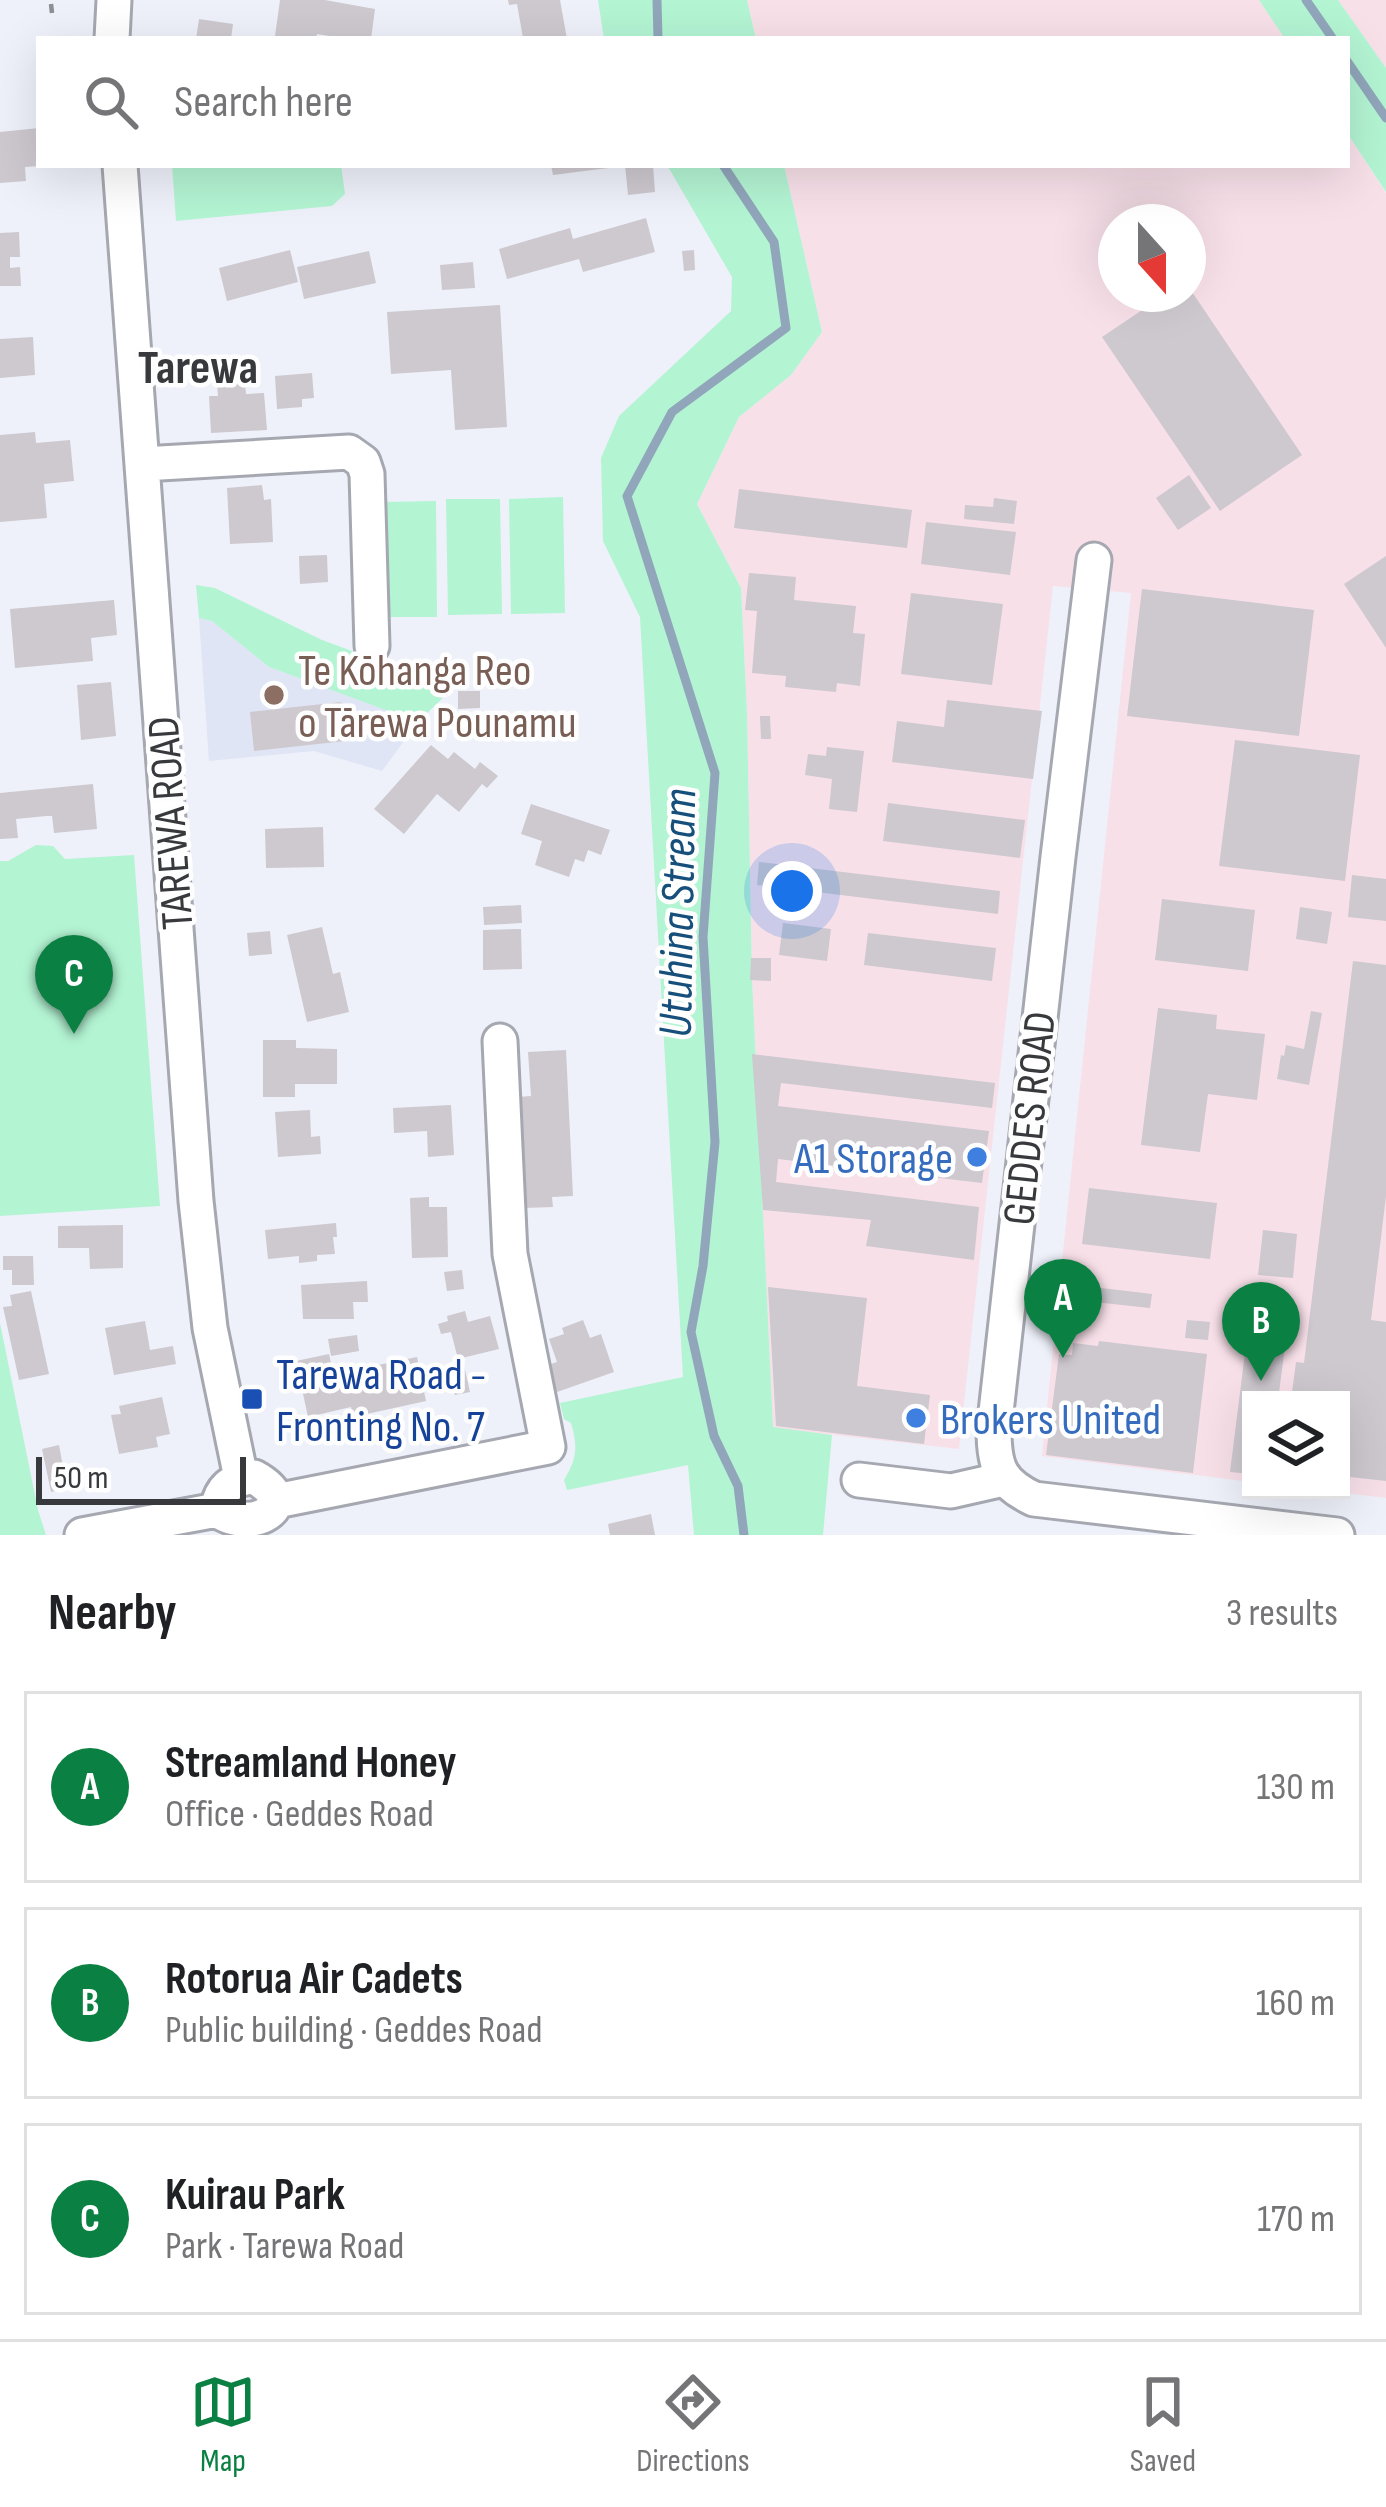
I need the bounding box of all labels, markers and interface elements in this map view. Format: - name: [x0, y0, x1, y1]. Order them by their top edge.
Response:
- search box: [36, 36, 1350, 168]
- icon: search: [78, 69, 144, 135]
- text: Search here: [174, 75, 353, 130]
- north arrow: [1098, 204, 1206, 312]
- district label: Tarewa: [138, 340, 258, 397]
- place label: Te Kōhanga Reo o Tārewa Pounamu: [298, 644, 577, 751]
- marker: Te Kōhanga Reo o Tārewa Pounamu: [261, 682, 287, 708]
- street label: TAREWA ROAD: [137, 714, 206, 931]
- water label: Utuhina Stream: [648, 788, 709, 1038]
- your location: [762, 861, 822, 921]
- pin: C: [35, 935, 113, 1034]
- street label: GEDDES ROAD: [992, 1009, 1069, 1228]
- place label: A1 Storage: [793, 1132, 953, 1187]
- marker: A1 Storage: [964, 1144, 990, 1170]
- pin: A: [1024, 1259, 1102, 1358]
- pin: B: [1222, 1282, 1300, 1381]
- place label: Tarewa Road - Fronting No. 7: [276, 1348, 487, 1455]
- marker: Tarewa Road - Fronting No. 7: [239, 1386, 265, 1412]
- map controls: [1242, 1391, 1350, 1499]
- button: layers: [1242, 1391, 1350, 1499]
- place label: Brokers United: [940, 1393, 1161, 1448]
- marker: Brokers United: [903, 1405, 929, 1431]
- scale bar: [36, 1451, 246, 1504]
- text: 50 m: [54, 1458, 108, 1498]
- text: Nearby: [48, 1583, 177, 1644]
- text: 3 results: [1226, 1590, 1338, 1637]
- text: Streamland Honey: [165, 1736, 456, 1791]
- text: A: [81, 1764, 99, 1811]
- text: 130 m: [1256, 1764, 1335, 1811]
- text: Office · Geddes Road: [165, 1791, 434, 1838]
- text: Rotorua Air Cadets: [165, 1952, 463, 2007]
- text: B: [81, 1980, 99, 2027]
- text: 160 m: [1256, 1980, 1335, 2027]
- text: Public building · Geddes Road: [165, 2007, 543, 2054]
- text: Kuirau Park: [165, 2168, 345, 2223]
- text: C: [80, 2196, 100, 2243]
- text: 170 m: [1257, 2196, 1335, 2243]
- text: Park · Tarewa Road: [165, 2223, 404, 2270]
- tab: Map: [190, 2369, 256, 2481]
- tab: Directions: [636, 2369, 750, 2481]
- tab: Saved: [1130, 2369, 1196, 2481]

